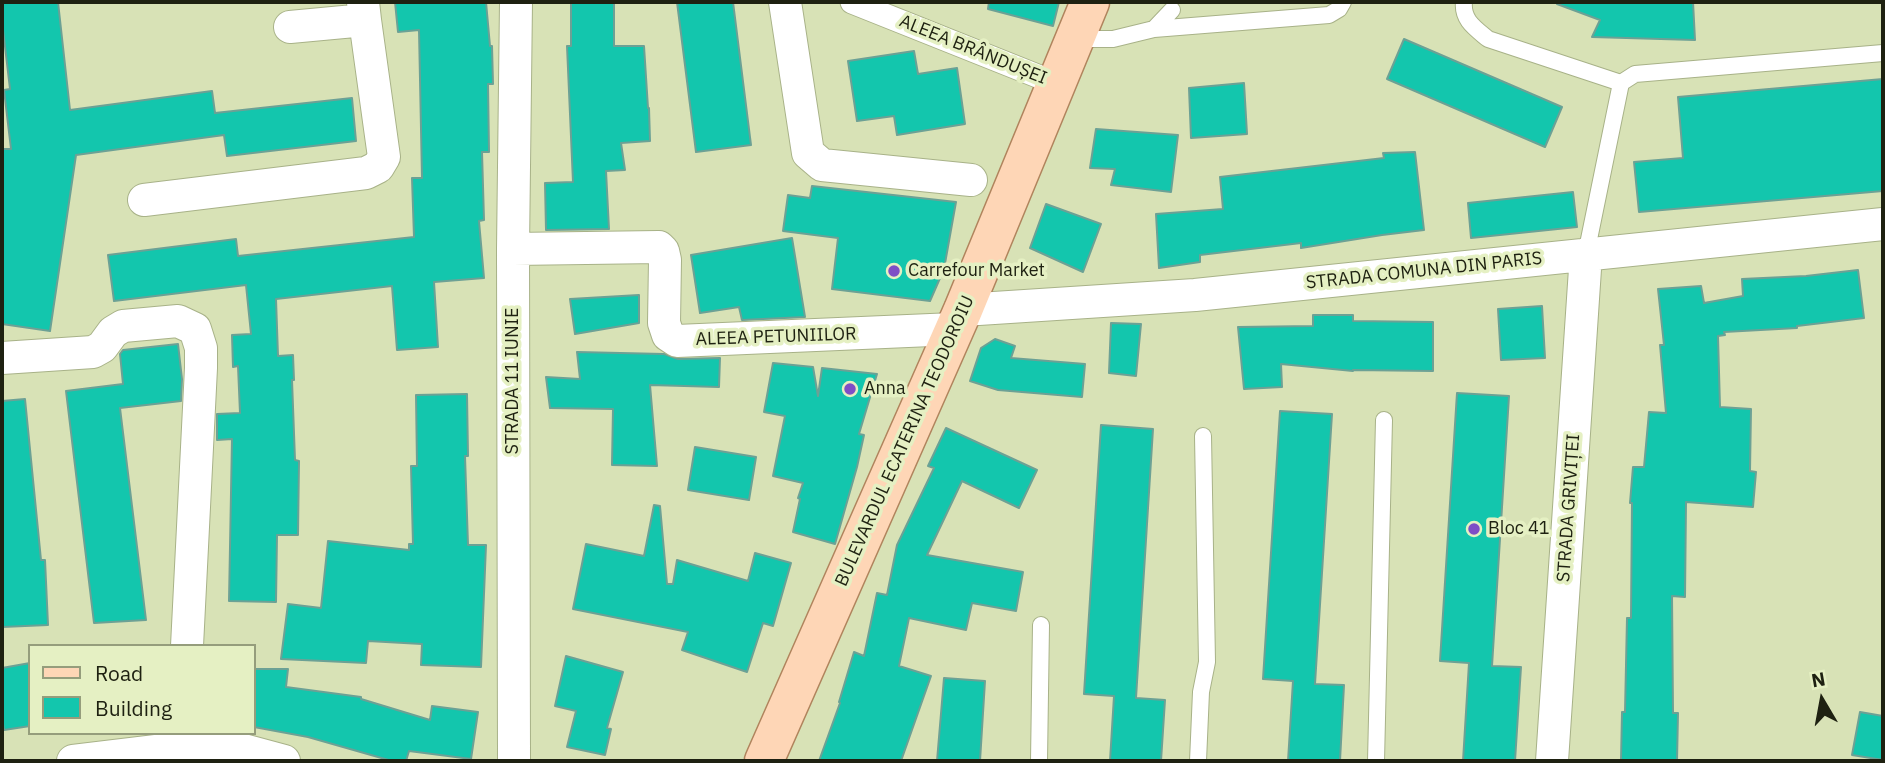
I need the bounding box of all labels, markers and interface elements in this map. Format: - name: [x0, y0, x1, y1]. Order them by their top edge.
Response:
- street label: ALEEA BRÂNDUȘEI: [896, 11, 1050, 89]
- street label: STRADA COMUNA DIN PARIS: [1305, 248, 1543, 294]
- place label: Carrefour Market: [908, 260, 1045, 282]
- marker: Carrefour Market: [886, 263, 902, 279]
- street label: BULEVARDUL ECATERINA TEODOROIU: [831, 292, 979, 590]
- street label: STRADA 11 IUNIE: [502, 308, 524, 454]
- street label: ALEEA PETUNIILOR: [695, 323, 857, 351]
- place label: Anna: [864, 378, 906, 400]
- marker: Anna: [842, 381, 858, 397]
- street label: STRADA GRIVIȚEI: [1553, 433, 1585, 583]
- place label: Bloc 41: [1488, 518, 1550, 540]
- marker: Bloc 41: [1466, 521, 1482, 537]
- legend: [28, 644, 256, 735]
- text: Road: [95, 659, 143, 687]
- north arrow: [1787, 665, 1857, 735]
- text: N: [1809, 666, 1827, 692]
- text: Building: [95, 694, 172, 722]

